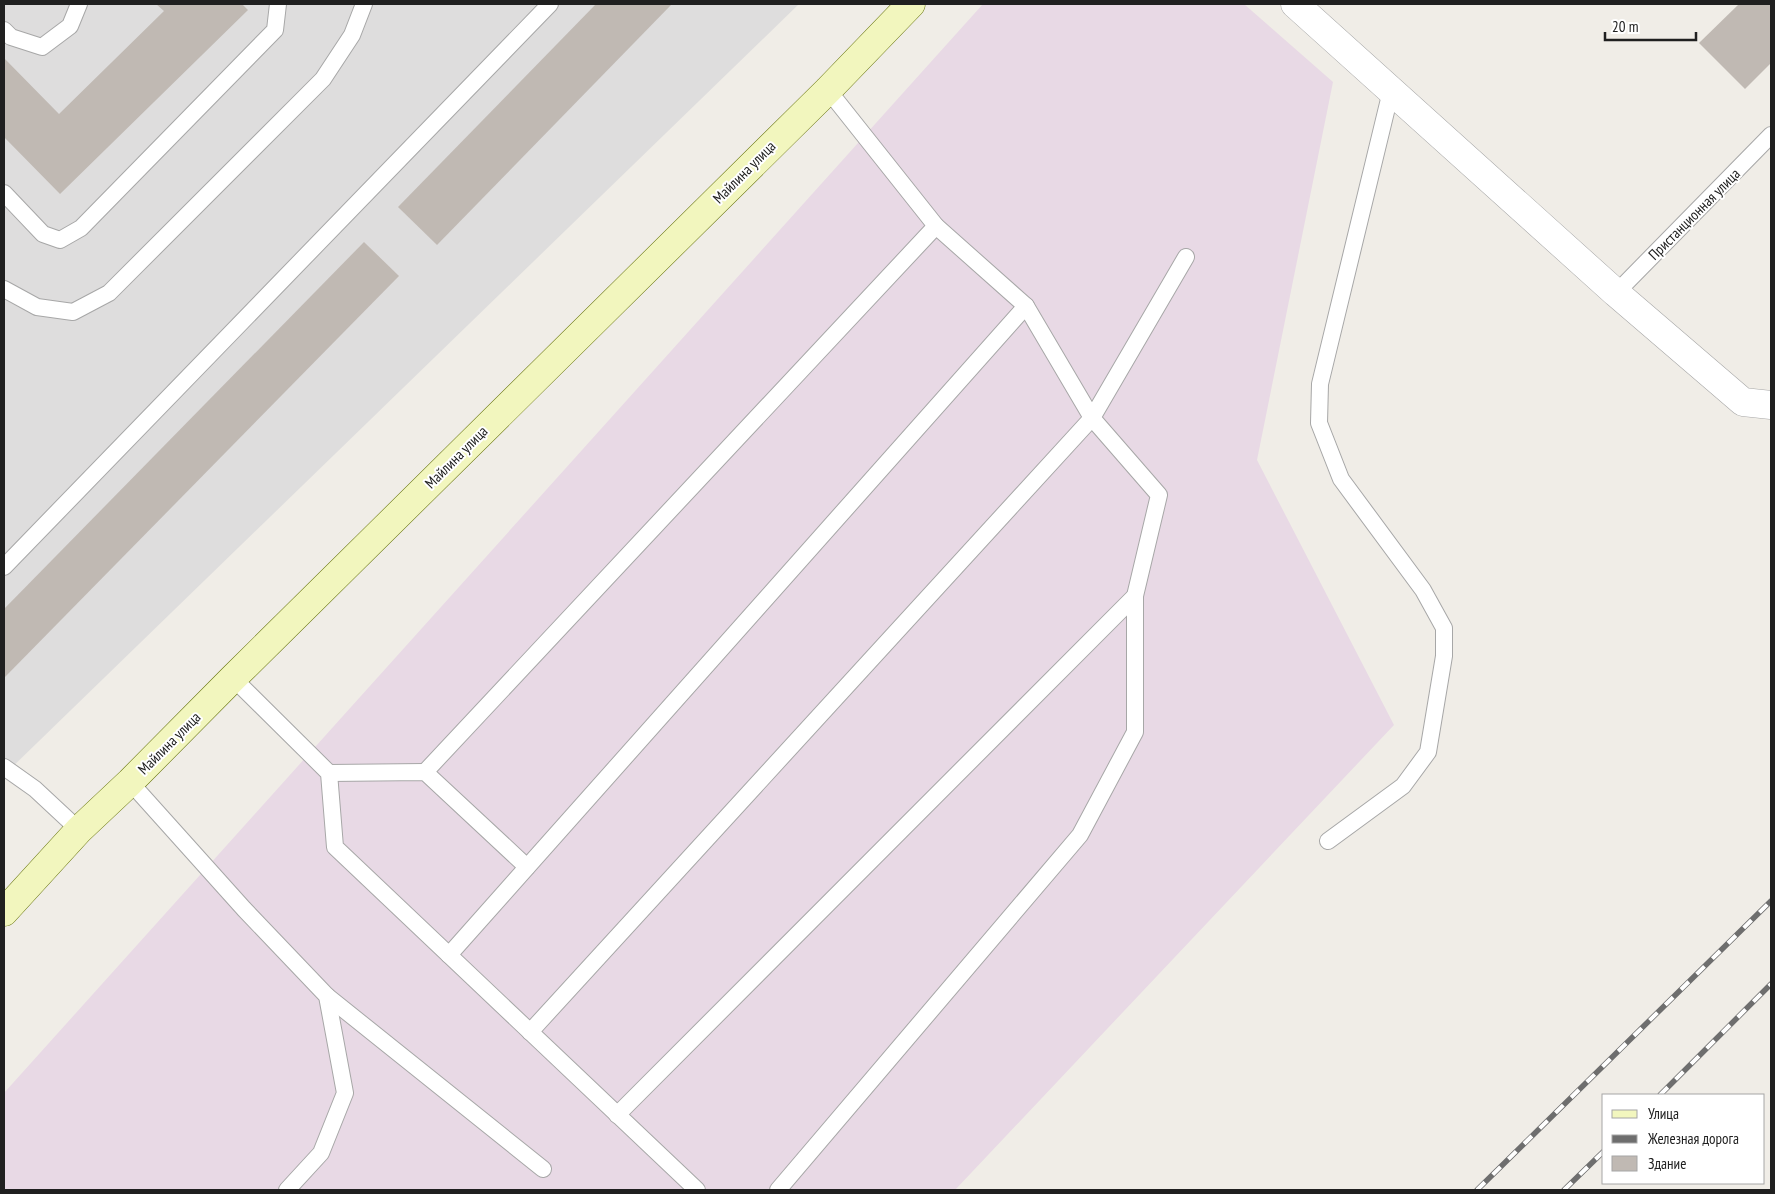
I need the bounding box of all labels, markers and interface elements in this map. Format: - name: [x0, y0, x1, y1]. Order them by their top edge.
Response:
- scale bar: [1605, 10, 1696, 42]
- text: 20 m: [1612, 17, 1638, 36]
- street label: Майлина улица: [709, 137, 779, 207]
- street label: Пристанционная улица: [1644, 164, 1744, 264]
- street label: Майлина улица: [421, 422, 491, 492]
- street label: Майлина улица: [134, 708, 204, 778]
- legend: [1602, 1094, 1765, 1184]
- text: Улица: [1648, 1104, 1679, 1123]
- text: Железная дорога: [1647, 1129, 1739, 1148]
- text: Здание: [1648, 1154, 1686, 1173]

